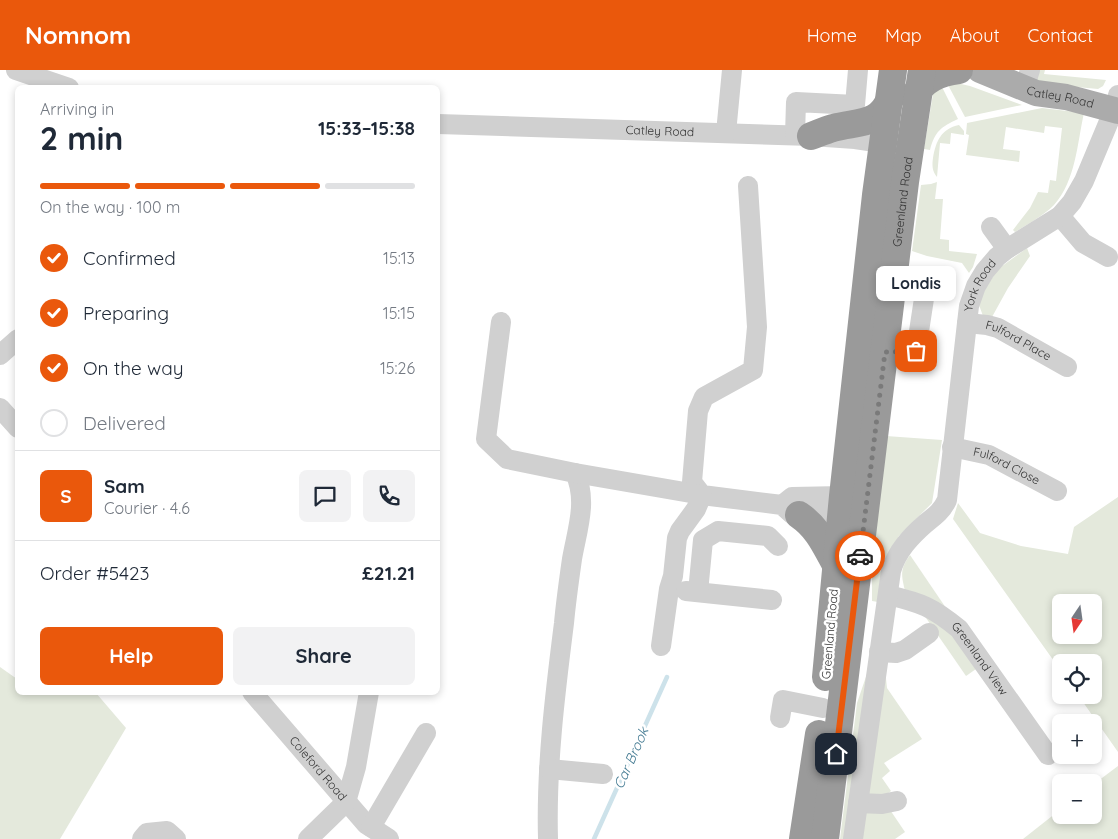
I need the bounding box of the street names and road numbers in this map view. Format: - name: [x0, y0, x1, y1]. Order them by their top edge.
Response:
- street label: Catley Road: [1024, 82, 1096, 111]
- street label: Catley Road: [625, 122, 694, 139]
- street label: Greenland Road: [889, 156, 916, 247]
- street label: York Road: [960, 256, 999, 312]
- street label: Fulford Place: [984, 317, 1054, 364]
- street label: Fulford Close: [972, 444, 1043, 488]
- street label: Greenland Road: [818, 588, 841, 680]
- street label: Greenland View: [949, 618, 1012, 698]
- street label: Coleford Road: [286, 733, 350, 803]

